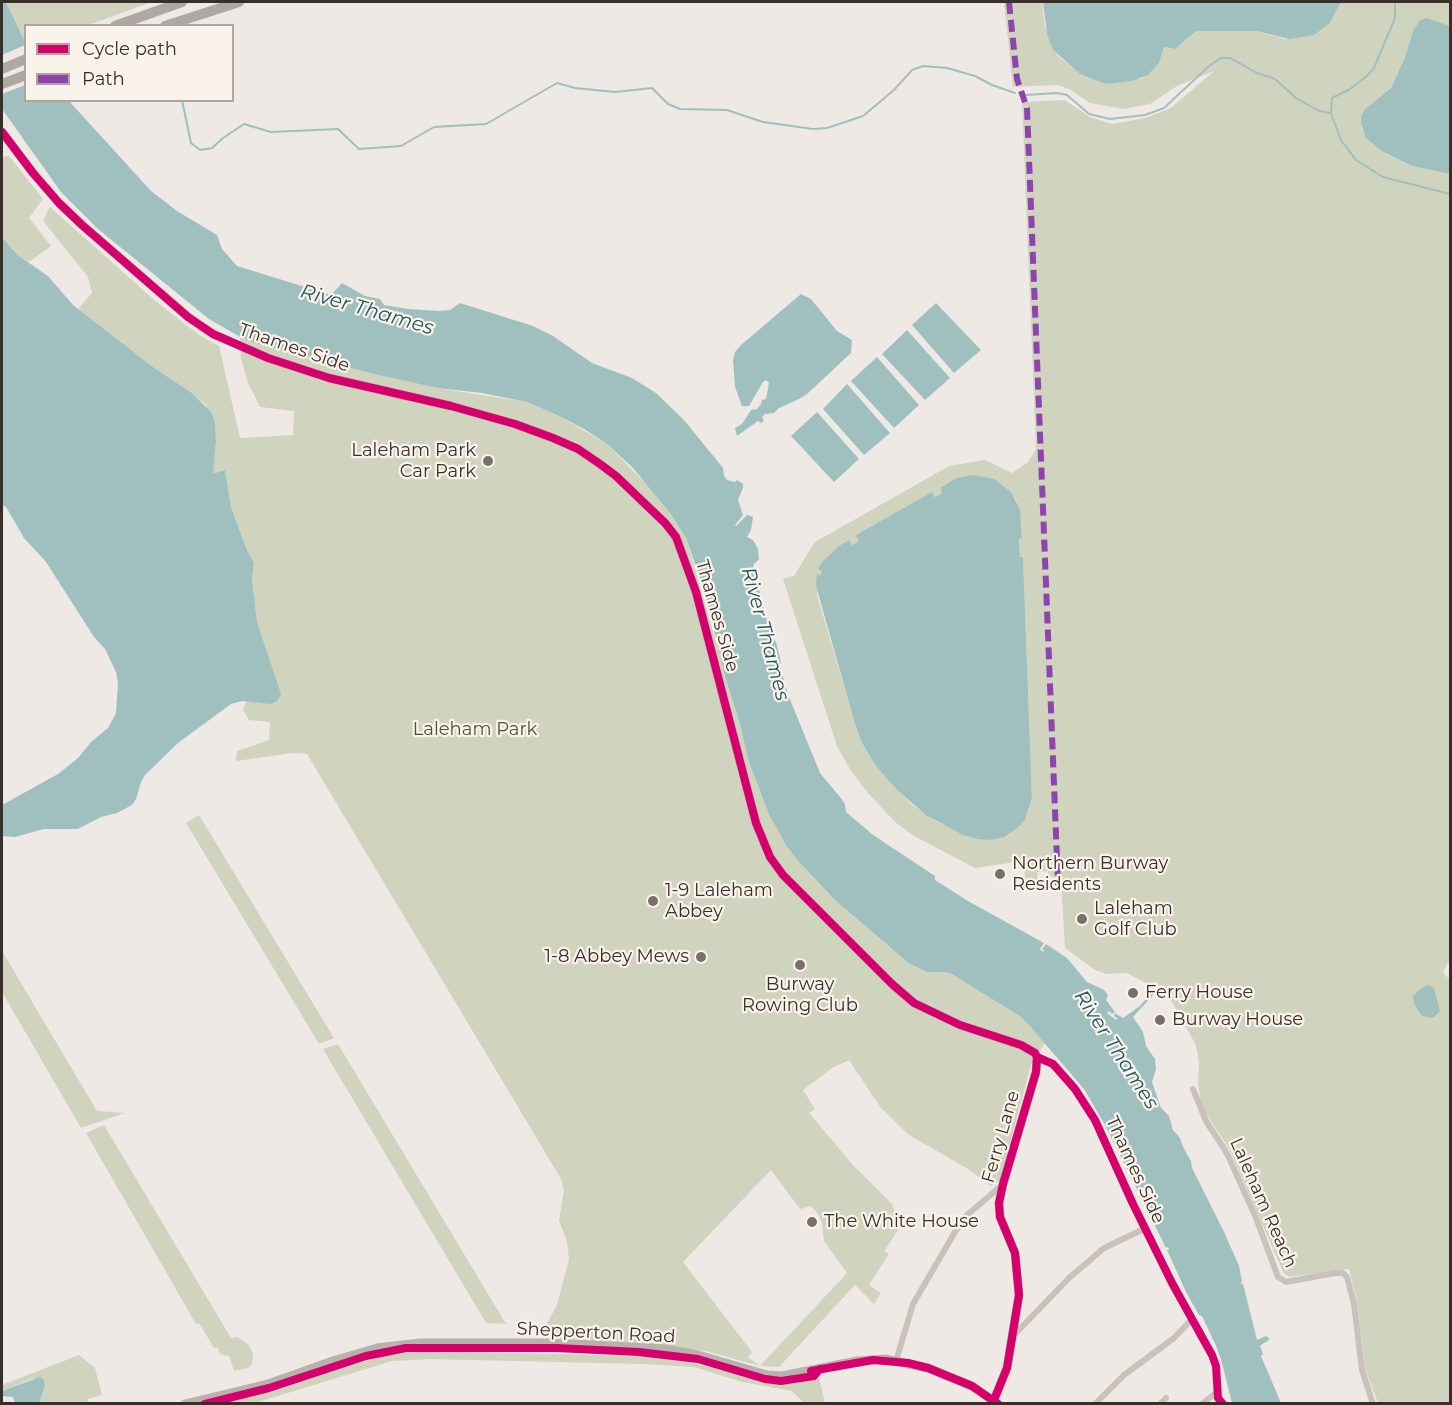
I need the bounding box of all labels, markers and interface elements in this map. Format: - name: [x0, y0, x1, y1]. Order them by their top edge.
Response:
- legend: [24, 24, 234, 102]
- text: Cycle path: [82, 38, 177, 60]
- text: Path: [82, 68, 125, 90]
- water label: River Thames: [298, 280, 436, 340]
- street label: Thames Side: [236, 319, 352, 377]
- place label: Laleham Park Car Park: [351, 440, 476, 482]
- marker: Laleham Park Car Park: [481, 454, 495, 468]
- street label: Thames Side: [691, 557, 743, 675]
- water label: River Thames: [736, 565, 794, 703]
- park label: Laleham Park: [413, 719, 537, 741]
- place label: Northern Burway Residents: [1012, 853, 1168, 896]
- marker: Northern Burway Residents: [993, 867, 1007, 881]
- place label: 1-9 Laleham Abbey: [665, 880, 773, 922]
- marker: 1-9 Laleham Abbey: [646, 894, 660, 908]
- place label: Laleham Golf Club: [1094, 898, 1177, 940]
- marker: Laleham Golf Club: [1075, 912, 1089, 926]
- place label: 1-8 Abbey Mews: [545, 946, 689, 968]
- marker: 1-8 Abbey Mews: [694, 950, 708, 964]
- marker: Burway Rowing Club: [793, 958, 807, 972]
- place label: Burway Rowing Club: [742, 974, 858, 1016]
- place label: Ferry House: [1145, 982, 1253, 1004]
- water label: River Thames: [1069, 986, 1163, 1114]
- marker: Ferry House: [1126, 986, 1140, 1000]
- place label: Burway House: [1172, 1009, 1303, 1031]
- marker: Burway House: [1153, 1013, 1167, 1027]
- street label: Ferry Lane: [978, 1088, 1024, 1186]
- street label: Thames Side: [1101, 1113, 1169, 1227]
- street label: Laleham Reach: [1225, 1135, 1301, 1271]
- place label: The White House: [824, 1211, 979, 1233]
- marker: The White House: [805, 1215, 819, 1229]
- street label: Shepperton Road: [516, 1318, 676, 1348]

